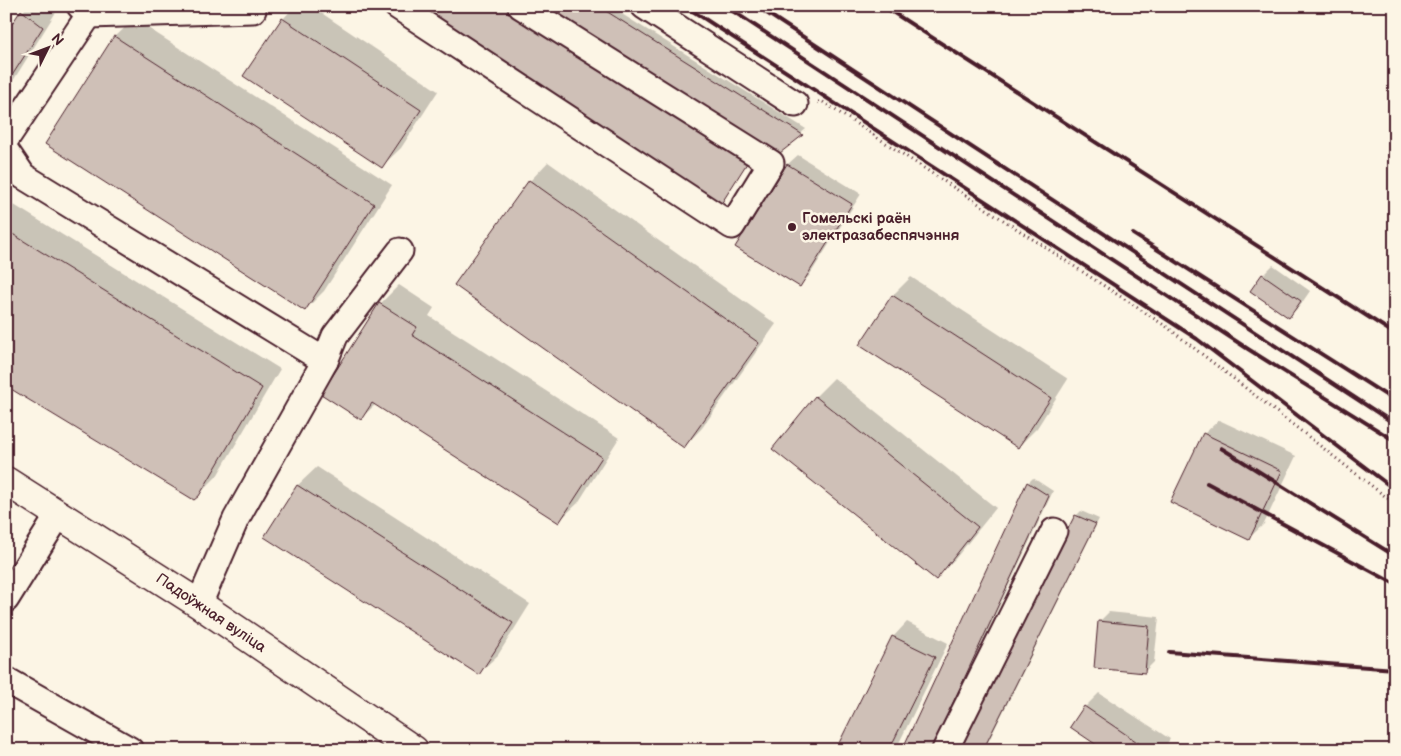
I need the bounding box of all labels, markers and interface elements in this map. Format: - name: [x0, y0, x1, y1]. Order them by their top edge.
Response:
- north arrow: [22, 22, 72, 72]
- text: N: [47, 30, 67, 49]
- place label: Гомельскі раён электразабеспячэння: [802, 209, 959, 245]
- marker: Гомельскі раён электразабеспячэння: [786, 221, 798, 233]
- street label: Падоўжная вуліца: [152, 569, 270, 657]

